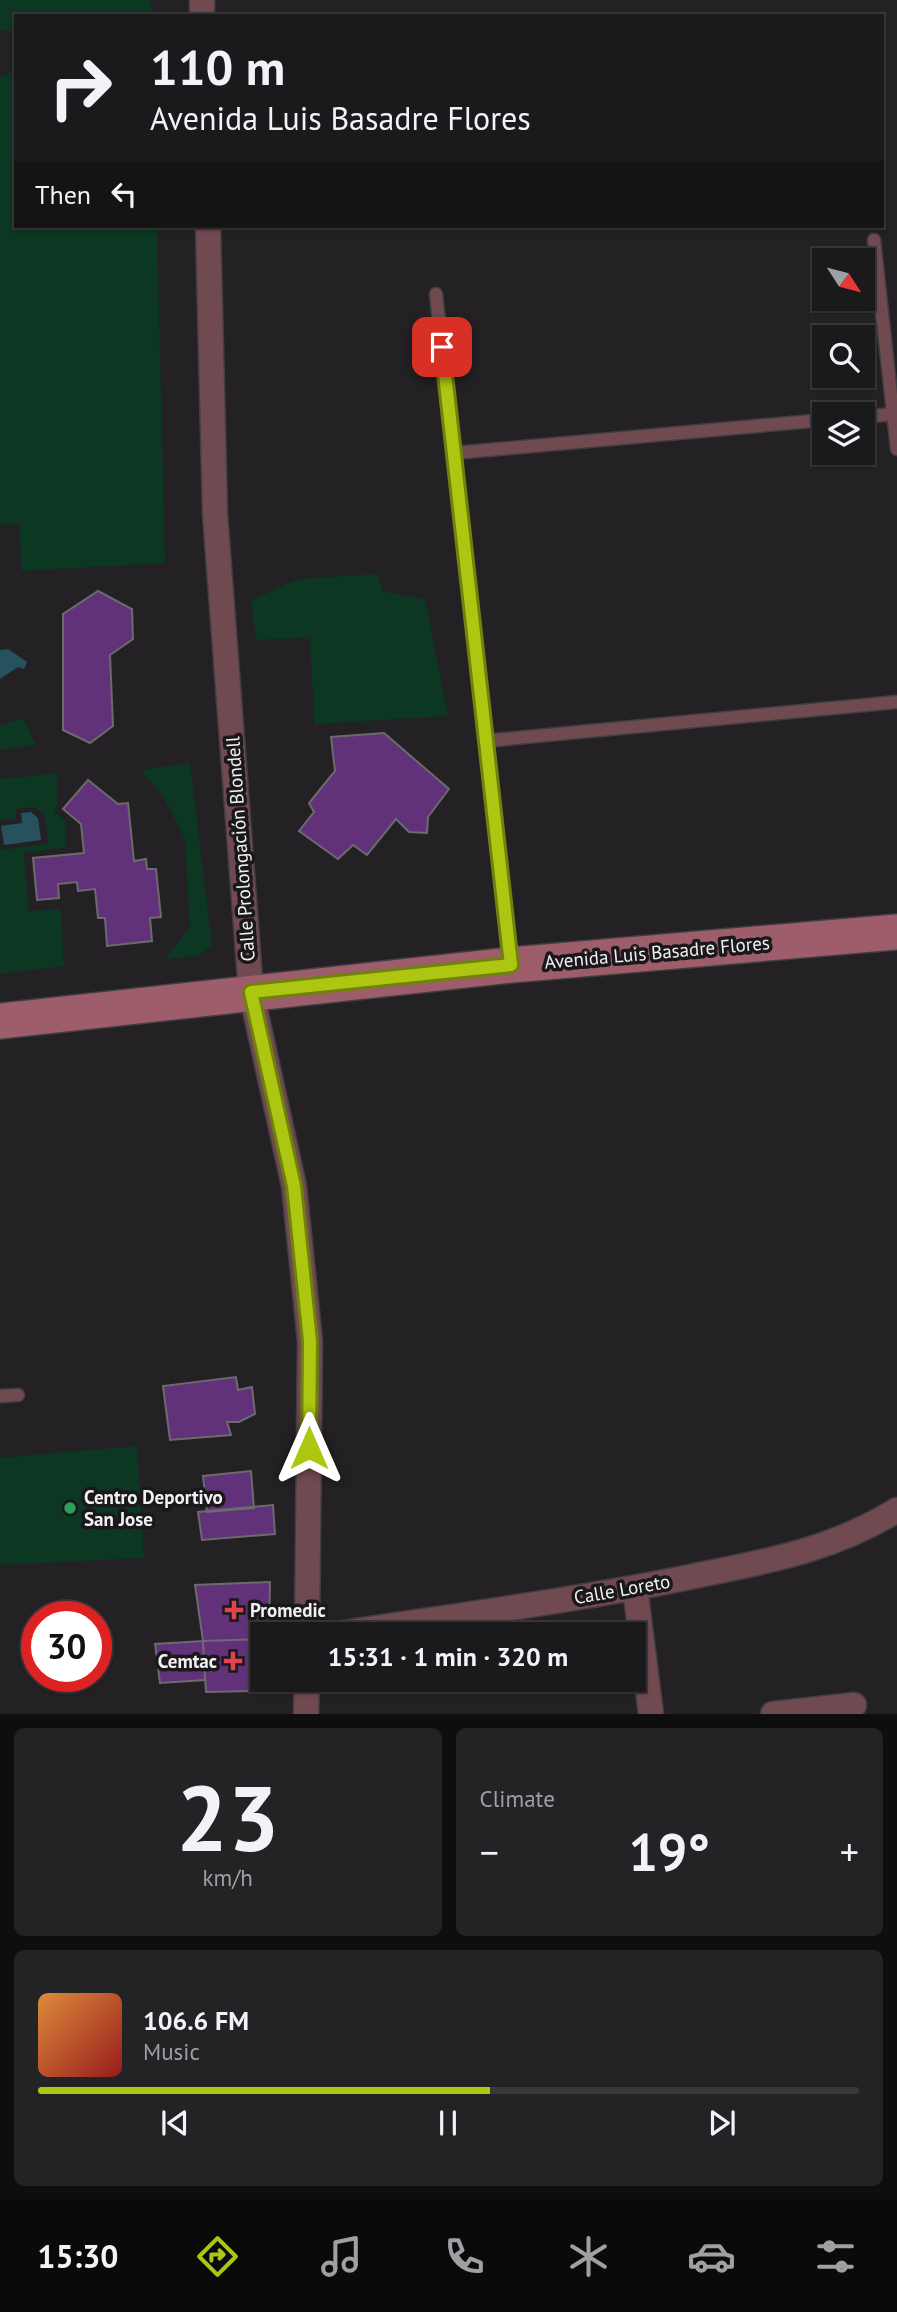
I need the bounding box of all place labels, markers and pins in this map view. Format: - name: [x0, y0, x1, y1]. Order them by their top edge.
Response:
- pin: [412, 317, 472, 377]
- place label: Centro Deportivo San Jose: [84, 1485, 223, 1531]
- marker: Centro Deportivo San Jose: [62, 1500, 78, 1516]
- place label: Promedic: [250, 1598, 326, 1622]
- marker: Promedic: [224, 1600, 244, 1620]
- place label: Cemtac: [158, 1649, 217, 1673]
- marker: Cemtac: [223, 1651, 243, 1671]

